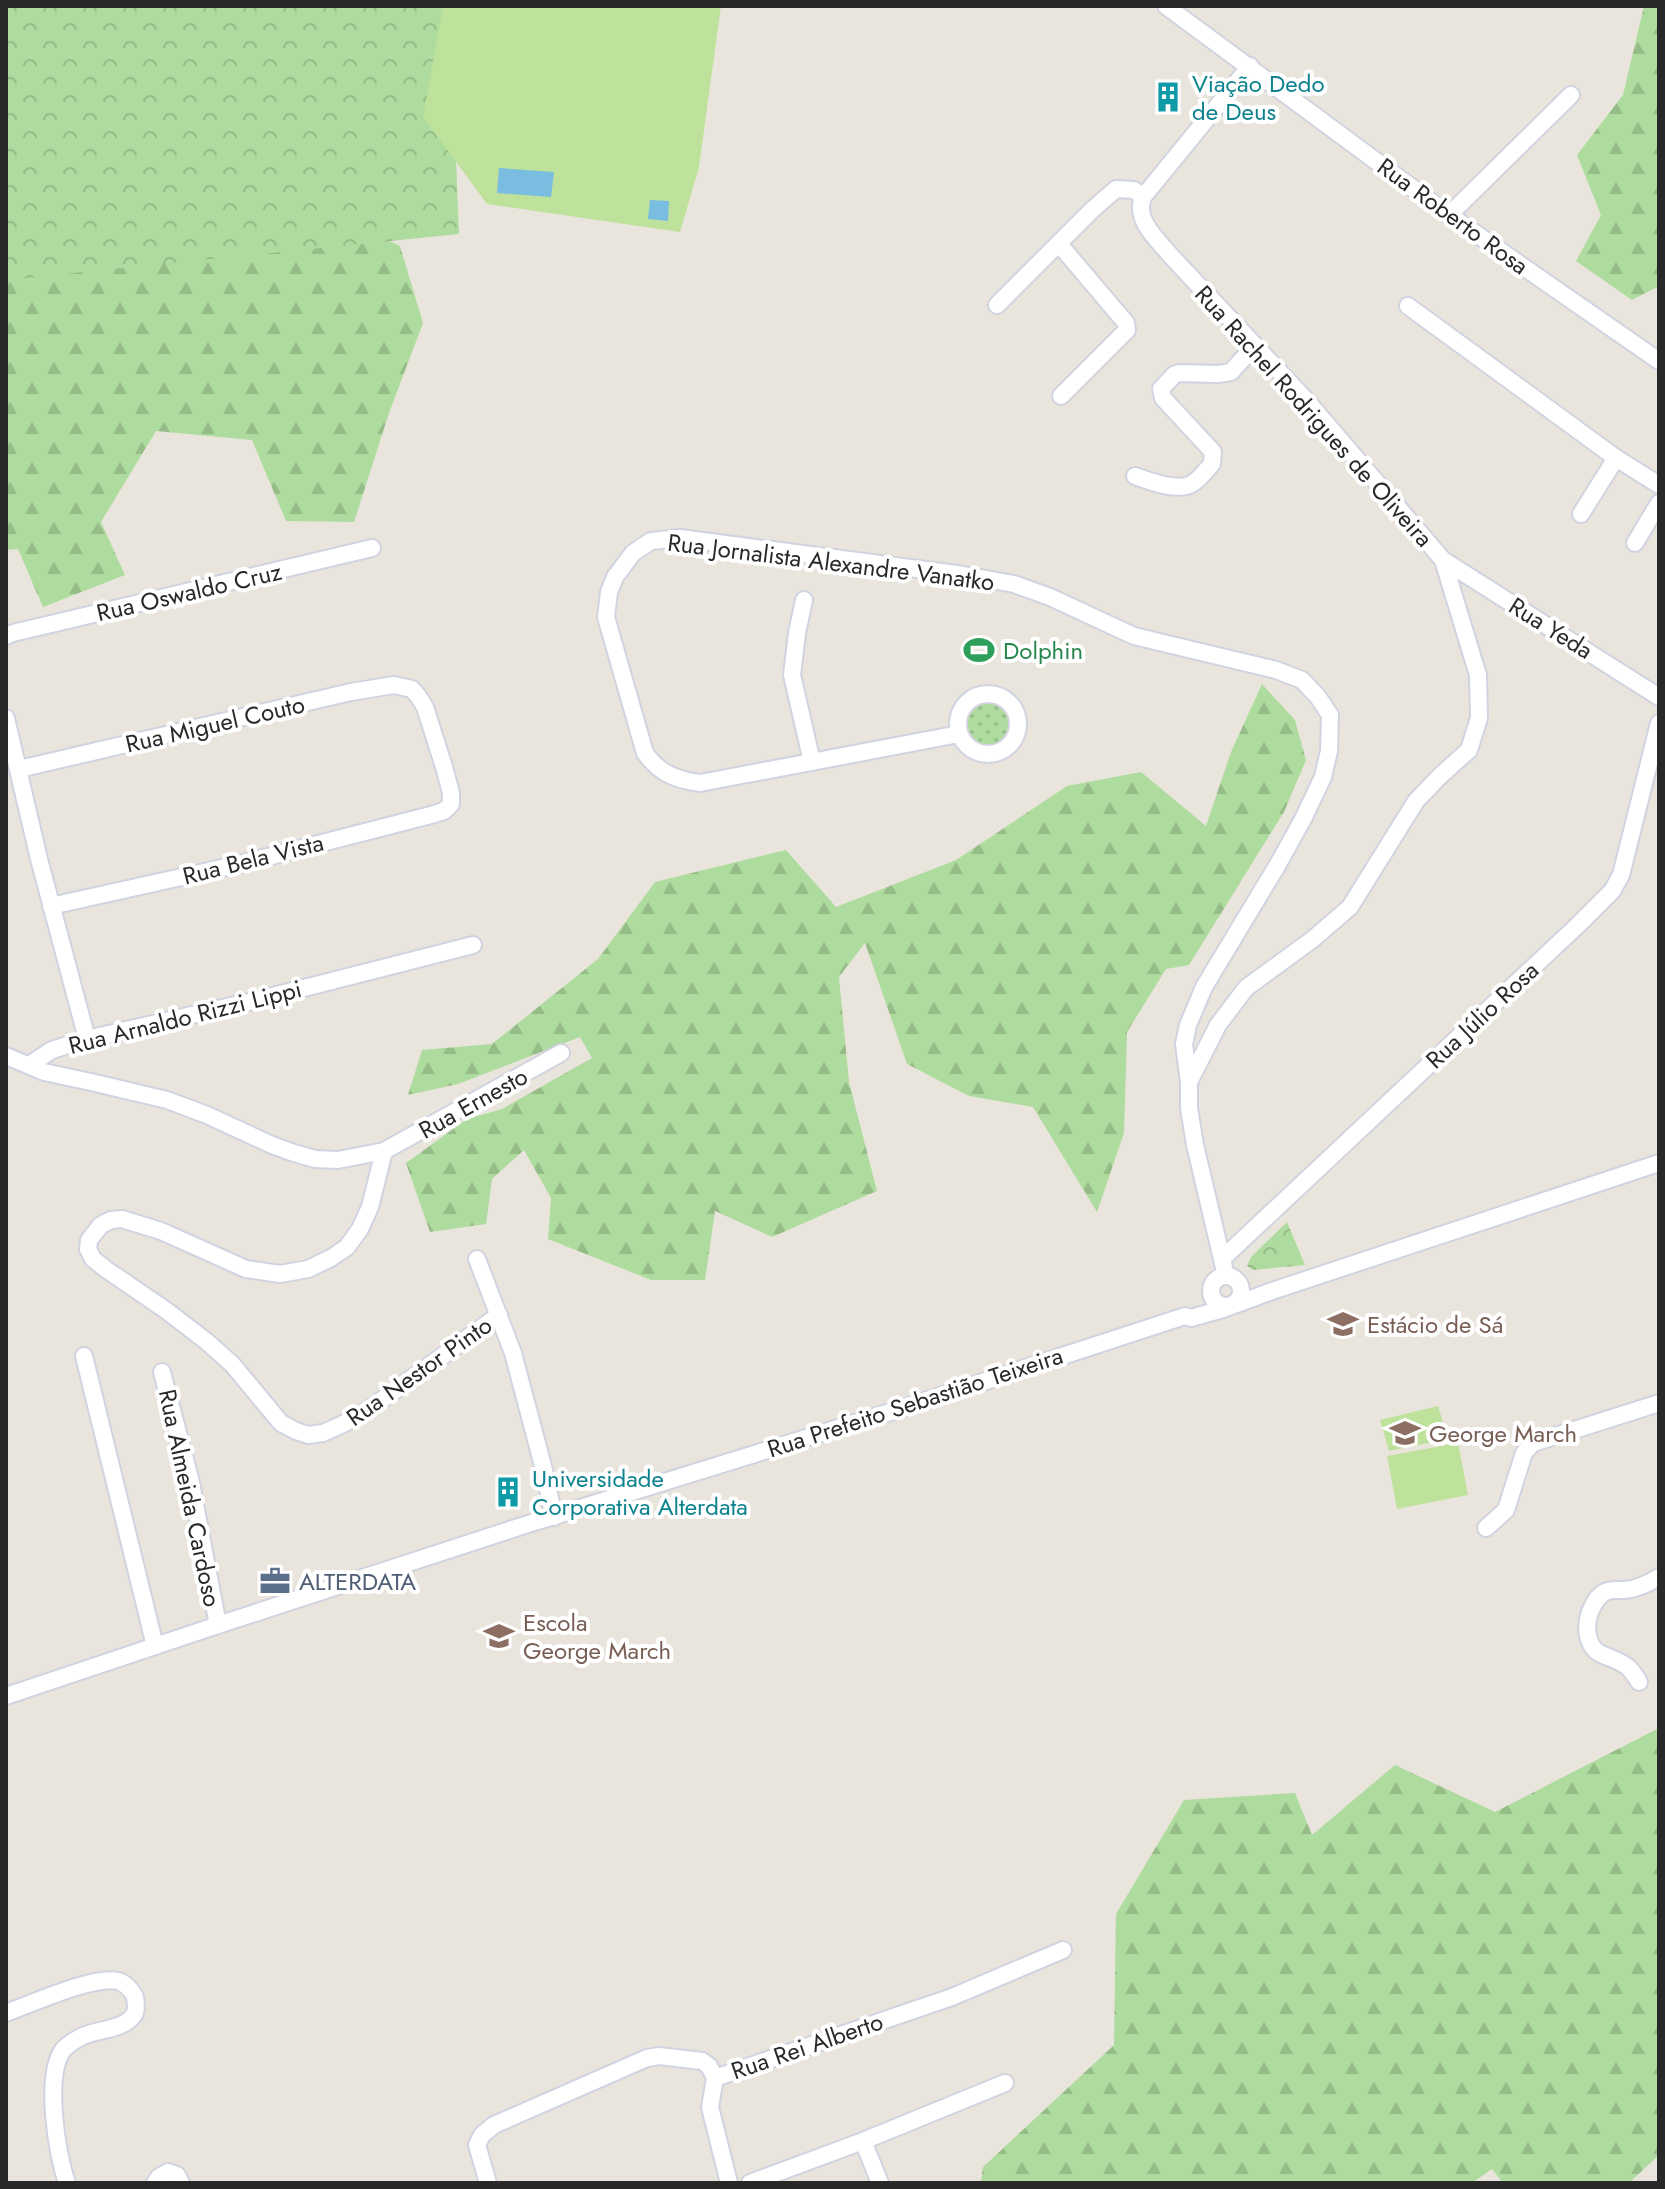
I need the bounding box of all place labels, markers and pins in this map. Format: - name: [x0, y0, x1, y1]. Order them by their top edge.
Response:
- place label: Viação Dedo de Deus: [1192, 66, 1325, 129]
- building icon: Viação Dedo de Deus: [1151, 80, 1185, 114]
- sports icon: Dolphin: [962, 633, 996, 667]
- place label: Dolphin: [1003, 633, 1083, 668]
- school or university icon: Estácio de Sá: [1326, 1307, 1360, 1341]
- place label: Estácio de Sá: [1367, 1307, 1503, 1342]
- school or university icon: George March: [1388, 1416, 1422, 1450]
- place label: George March: [1429, 1416, 1577, 1451]
- place label: Universidade Corporativa Alterdata: [532, 1461, 748, 1524]
- building icon: Universidade Corporativa Alterdata: [491, 1475, 525, 1509]
- office icon: ALTERDATA: [258, 1564, 292, 1598]
- place label: ALTERDATA: [299, 1564, 416, 1599]
- place label: Escola George March: [523, 1605, 671, 1668]
- school or university icon: Escola George March: [482, 1619, 516, 1653]

